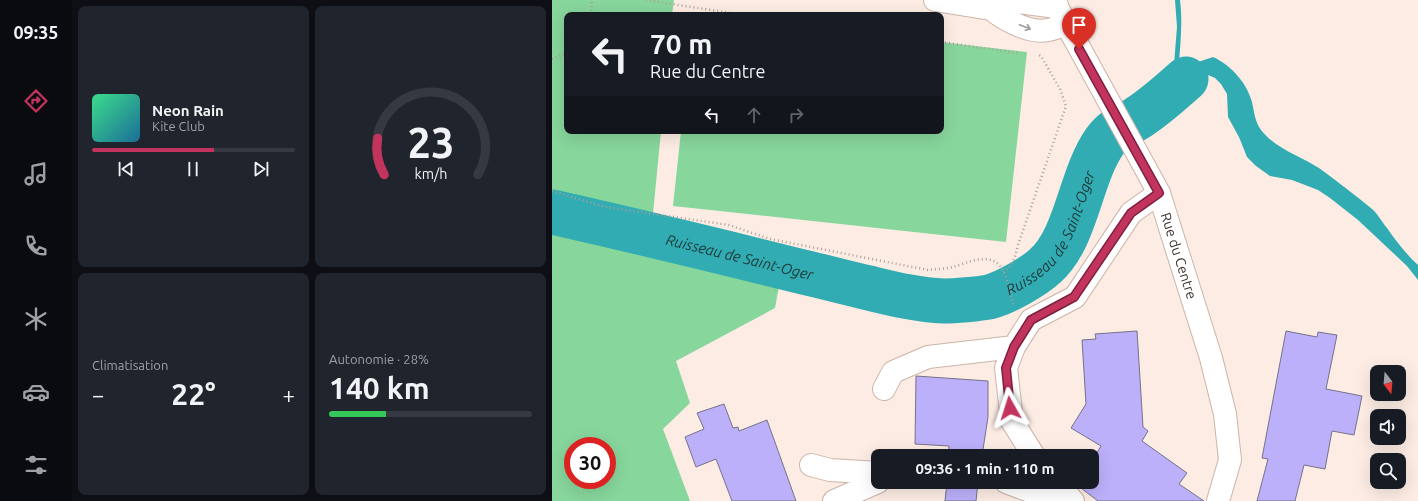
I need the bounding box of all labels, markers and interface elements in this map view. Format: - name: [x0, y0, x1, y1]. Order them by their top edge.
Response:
- pin: [1062, 8, 1096, 49]
- icon: arrive: [1068, 14, 1090, 36]
- text: 09:35: [13, 22, 59, 42]
- one-way arrow: [1019, 24, 1031, 32]
- icon: left: [584, 28, 636, 80]
- text: 70 m: [650, 28, 712, 59]
- text: Rue du Centre: [650, 61, 766, 81]
- icon: directions: [22, 87, 50, 115]
- text: Neon Rain: [152, 102, 224, 119]
- icon: left: [701, 104, 723, 126]
- icon: ahead: [743, 104, 765, 126]
- icon: right: [785, 104, 807, 126]
- text: 23: [407, 118, 454, 165]
- text: Kite Club: [152, 119, 205, 133]
- icon: previous: [115, 158, 137, 180]
- icon: pause: [182, 158, 204, 180]
- icon: next: [250, 158, 272, 180]
- icon: music: [22, 160, 50, 188]
- text: km/h: [414, 165, 447, 181]
- water label: Ruisseau de Saint-Oger: [1003, 167, 1098, 298]
- street label: Rue du Centre: [1158, 211, 1200, 301]
- water label: Ruisseau de Saint-Oger: [664, 230, 816, 283]
- icon: phone: [22, 232, 50, 260]
- icon: climate: [22, 305, 50, 333]
- text: Autonomie · 28%: [329, 352, 429, 366]
- text: Climatisation: [92, 358, 168, 372]
- north arrow: [1370, 365, 1406, 401]
- map controls: [1370, 365, 1406, 489]
- text: 140 km: [329, 371, 430, 405]
- text: 22°: [171, 377, 216, 411]
- icon: car: [22, 378, 50, 406]
- text: −: [92, 382, 104, 407]
- text: +: [283, 382, 295, 407]
- position arrow: [989, 387, 1031, 429]
- button: sound: [1370, 409, 1406, 445]
- speed limit sign: 30: [564, 437, 616, 489]
- icon: filters: [22, 451, 50, 479]
- button: search: [1370, 453, 1406, 489]
- text: 09:36 · 1 min · 110 m: [916, 460, 1054, 477]

